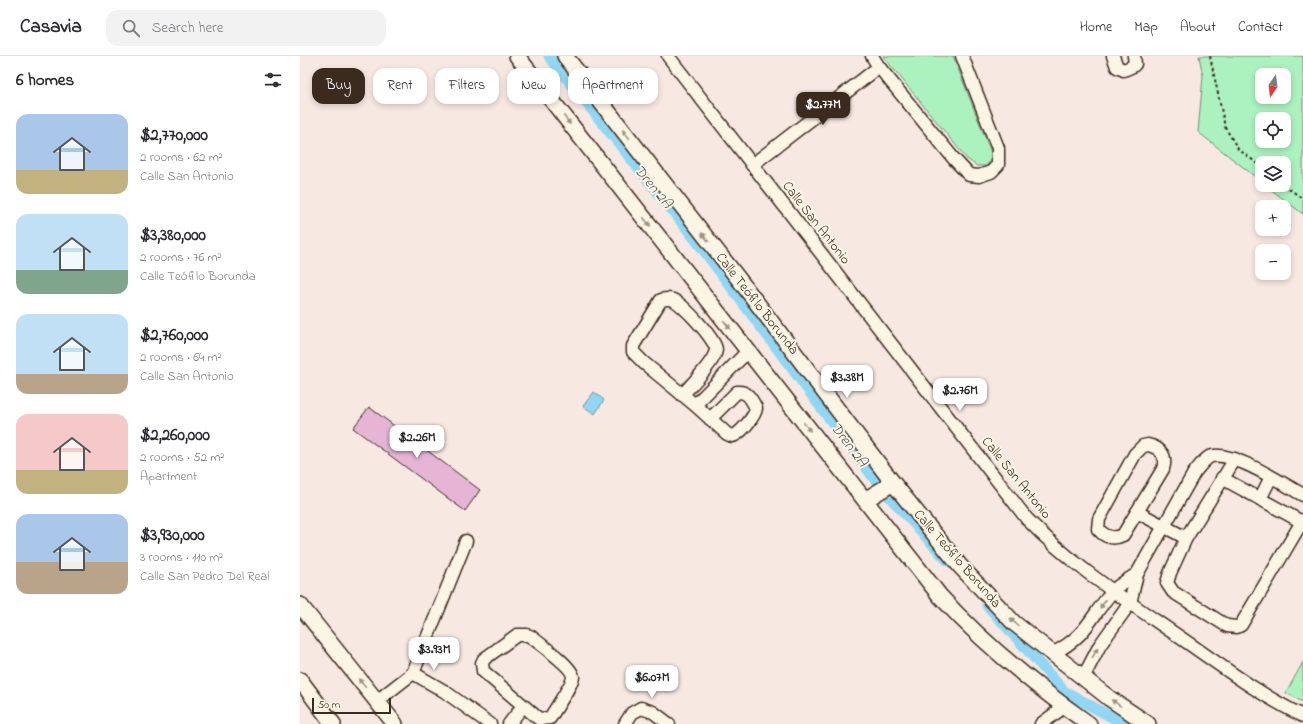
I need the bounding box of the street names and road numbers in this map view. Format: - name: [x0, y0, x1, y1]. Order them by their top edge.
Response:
- street label: Calle San Antonio: [777, 177, 855, 269]
- street label: Calle Teófilo Borunda: [710, 248, 804, 360]
- street label: Calle San Antonio: [976, 432, 1056, 524]
- street label: Calle Teófilo Borunda: [908, 505, 1006, 613]

